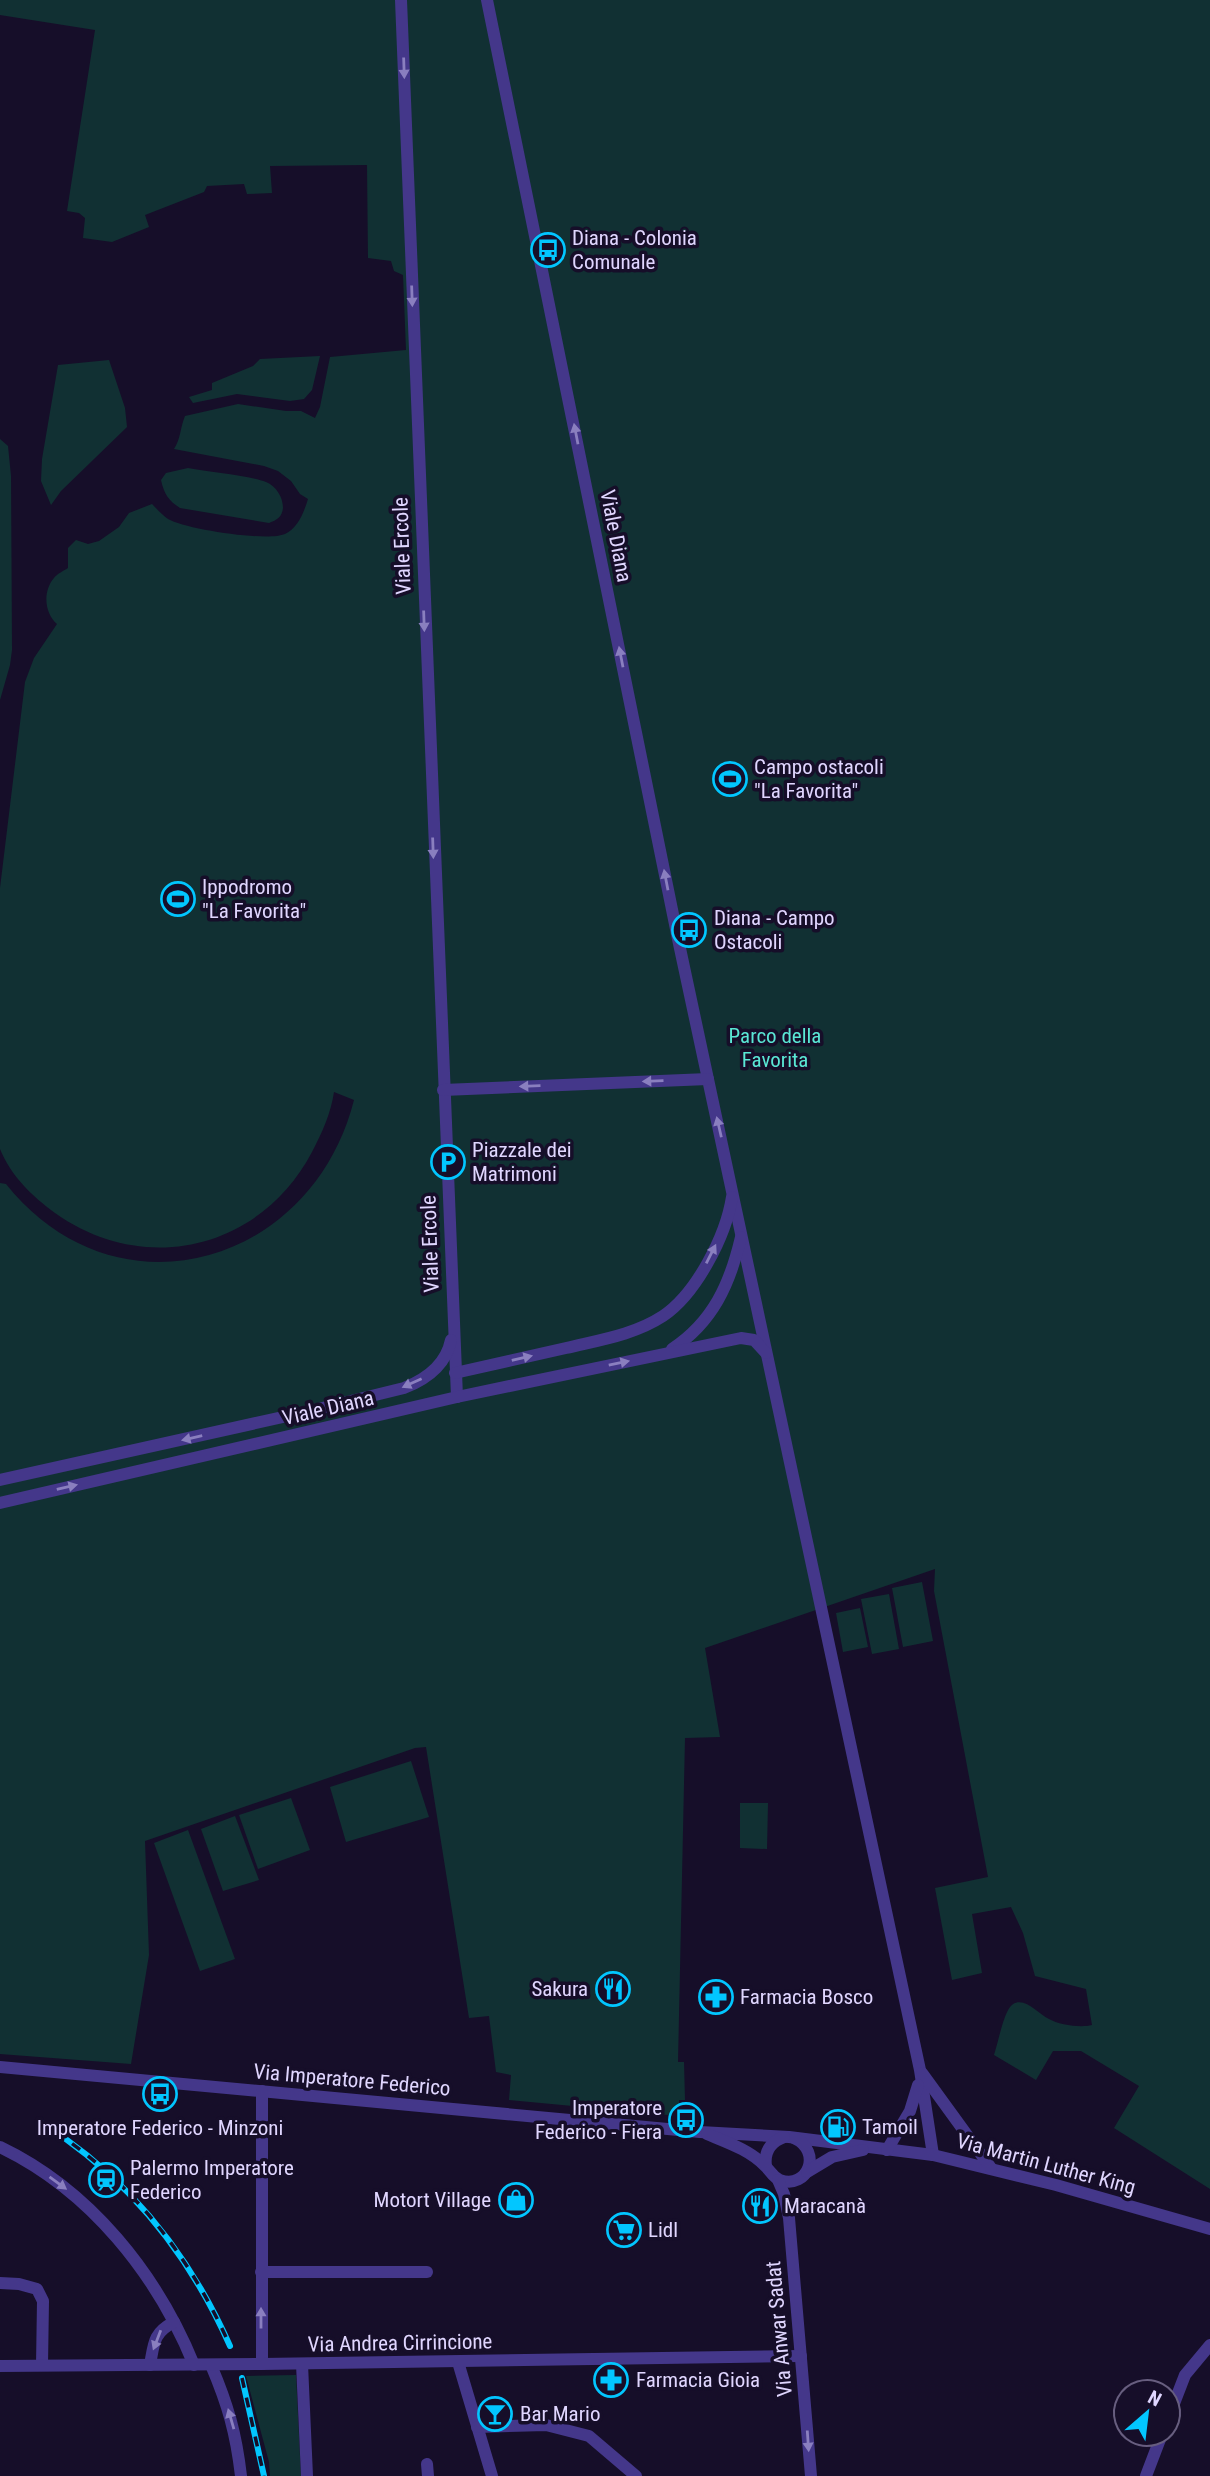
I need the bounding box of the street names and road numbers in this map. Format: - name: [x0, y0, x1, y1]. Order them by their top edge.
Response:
- street label: Viale Diana: [595, 488, 637, 584]
- street label: Viale Ercole: [388, 497, 416, 595]
- street label: Viale Ercole: [416, 1195, 444, 1293]
- street label: Viale Diana: [280, 1386, 376, 1430]
- street label: Via Imperatore Federico: [253, 2059, 451, 2101]
- street label: Via Martin Luther King: [954, 2129, 1138, 2199]
- street label: Via Anwar Sadat: [761, 2260, 797, 2398]
- street label: Via Andrea Cirrincione: [307, 2329, 493, 2357]

